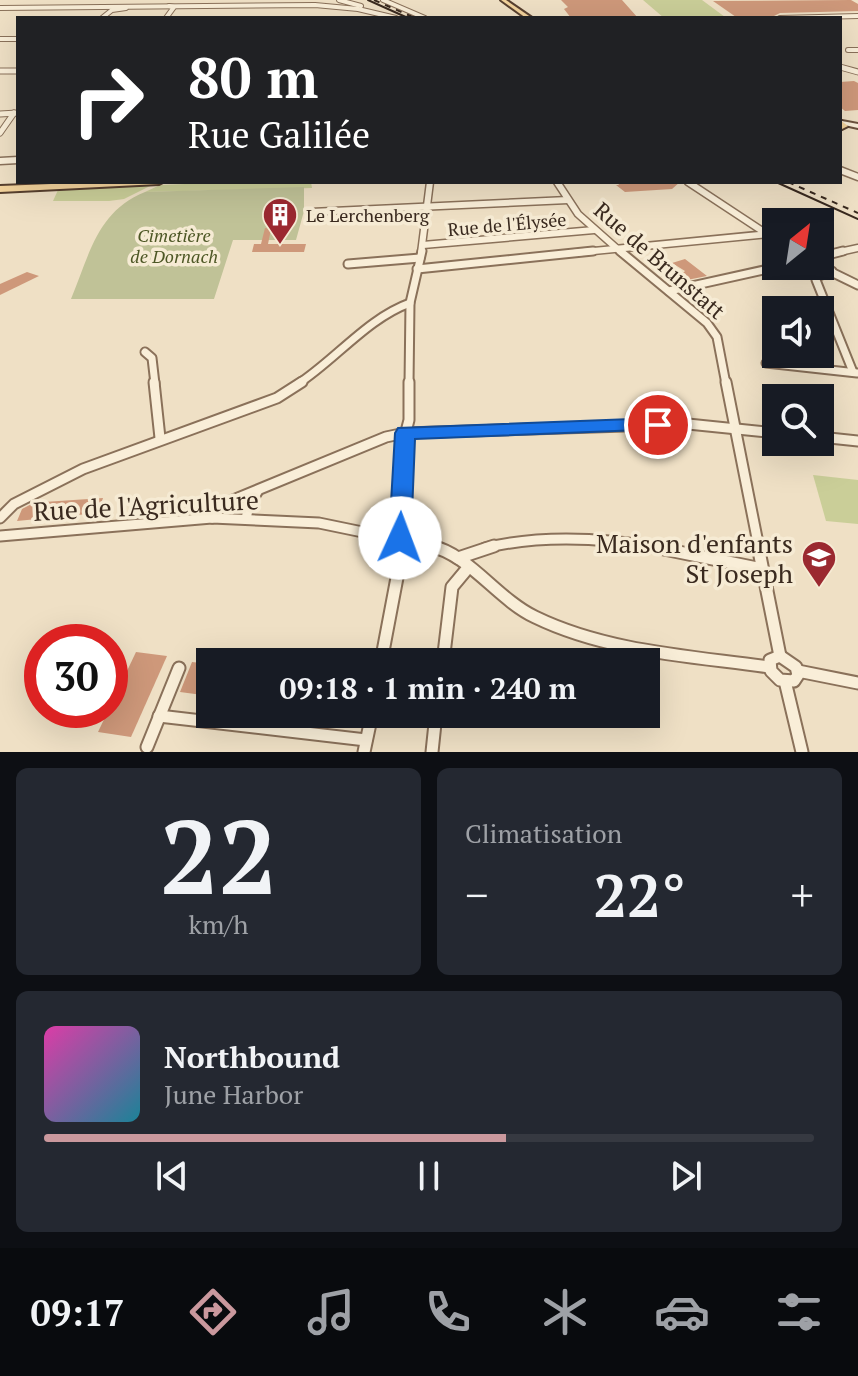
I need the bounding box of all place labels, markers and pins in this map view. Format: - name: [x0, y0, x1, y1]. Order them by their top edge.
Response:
- building icon: Le Lerchenberg: [261, 196, 299, 246]
- place label: Le Lerchenberg: [306, 203, 430, 227]
- pin: [624, 391, 692, 459]
- place label: Maison d'enfants St Joseph: [596, 526, 793, 590]
- school or university icon: Maison d'enfants St Joseph: [800, 539, 838, 589]

